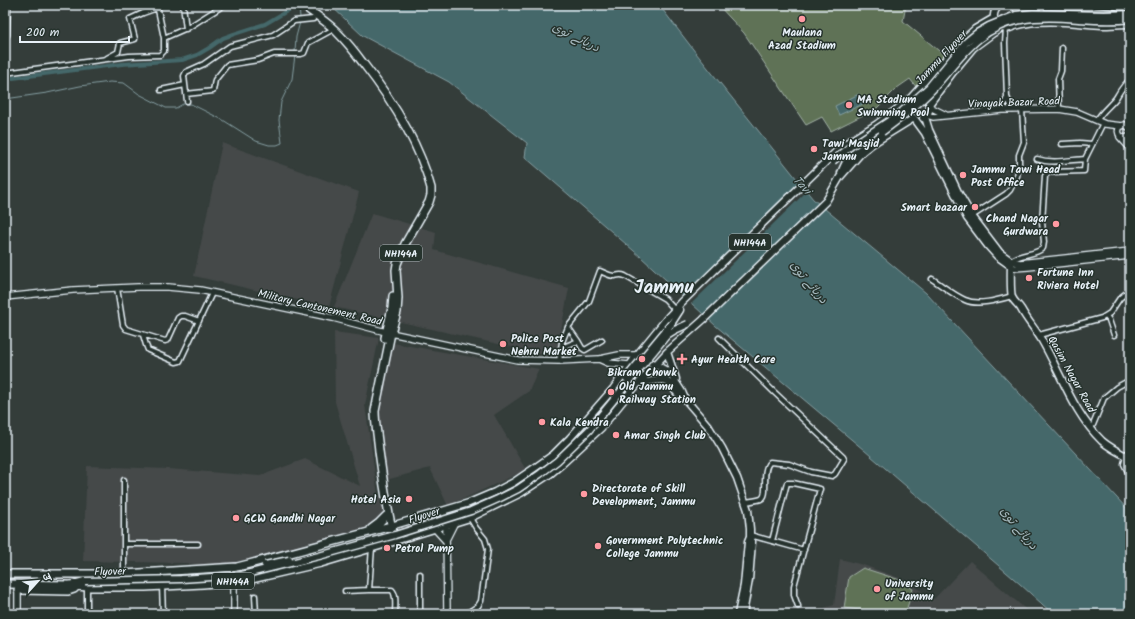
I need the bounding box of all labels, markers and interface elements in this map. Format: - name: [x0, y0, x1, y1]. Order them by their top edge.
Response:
- marker: Maulana Azad Stadium: [797, 14, 807, 24]
- scale bar: [20, 18, 129, 44]
- water label: دریائے توی: [549, 18, 603, 57]
- text: 200 m: [26, 23, 60, 42]
- place label: Maulana Azad Stadium: [768, 24, 836, 55]
- street label: Jammu Flyover: [912, 25, 973, 89]
- place label: MA Stadium Swimming Pool: [857, 91, 929, 122]
- street label: Vinayak Bazar Road: [968, 92, 1061, 114]
- marker: MA Stadium Swimming Pool: [844, 100, 854, 110]
- place label: Tawi Masjid Jammu: [822, 135, 880, 166]
- marker: Tawi Masjid Jammu: [809, 144, 819, 154]
- place label: Jammu Tawi Head Post Office: [971, 161, 1061, 192]
- marker: Jammu Tawi Head Post Office: [958, 170, 968, 180]
- water label: Tavi: [788, 172, 818, 201]
- place label: Smart bazaar: [901, 199, 968, 217]
- marker: Smart bazaar: [970, 202, 980, 212]
- place label: Chand Nagar Gurdwara: [986, 210, 1049, 241]
- marker: Chand Nagar Gurdwara: [1051, 219, 1061, 229]
- road number: NH144A: [729, 234, 771, 250]
- road number: NH144A: [380, 245, 422, 261]
- water label: دریائے توی: [785, 257, 832, 308]
- place label: Fortune Inn Riviera Hotel: [1037, 264, 1099, 295]
- district label: Jammu: [634, 273, 694, 303]
- marker: Fortune Inn Riviera Hotel: [1024, 273, 1034, 283]
- street label: Military Cantonement Road: [256, 285, 384, 331]
- place label: Police Post Nehru Market: [511, 330, 578, 361]
- street label: Qasim Nagar Road: [1042, 333, 1100, 417]
- marker: Police Post Nehru Market: [498, 339, 508, 349]
- place label: Ayur Health Care: [691, 351, 776, 369]
- marker: Ayur Health Care: [676, 353, 688, 365]
- marker: Bikram Chowk: [637, 354, 647, 364]
- place label: Bikram Chowk: [607, 364, 677, 382]
- place label: Old Jammu Railway Station: [619, 378, 696, 409]
- marker: Old Jammu Railway Station: [606, 387, 616, 397]
- place label: Kala Kendra: [550, 414, 609, 432]
- marker: Kala Kendra: [537, 417, 547, 427]
- place label: Amar Singh Club: [624, 427, 706, 445]
- marker: Amar Singh Club: [611, 430, 621, 440]
- place label: Directorate of Skill Development, Jammu: [592, 480, 696, 511]
- marker: Directorate of Skill Development, Jammu: [579, 489, 589, 499]
- place label: Hotel Asia: [351, 491, 401, 509]
- marker: Hotel Asia: [404, 494, 414, 504]
- street label: Flyover: [406, 502, 444, 529]
- water label: دریائے توی: [995, 503, 1042, 554]
- place label: GCW Gandhi Nagar: [244, 510, 336, 528]
- marker: GCW Gandhi Nagar: [231, 513, 241, 523]
- place label: Government Polytechnic College Jammu: [606, 532, 723, 563]
- place label: Petrol Pump: [395, 540, 454, 558]
- marker: Government Polytechnic College Jammu: [593, 541, 603, 551]
- marker: Petrol Pump: [382, 543, 392, 553]
- north arrow: [18, 561, 58, 601]
- street label: Flyover: [94, 563, 127, 581]
- text: उ: [36, 570, 57, 586]
- road number: NH144A: [212, 573, 254, 589]
- place label: University of Jammu: [885, 575, 934, 606]
- marker: University of Jammu: [872, 584, 882, 594]

